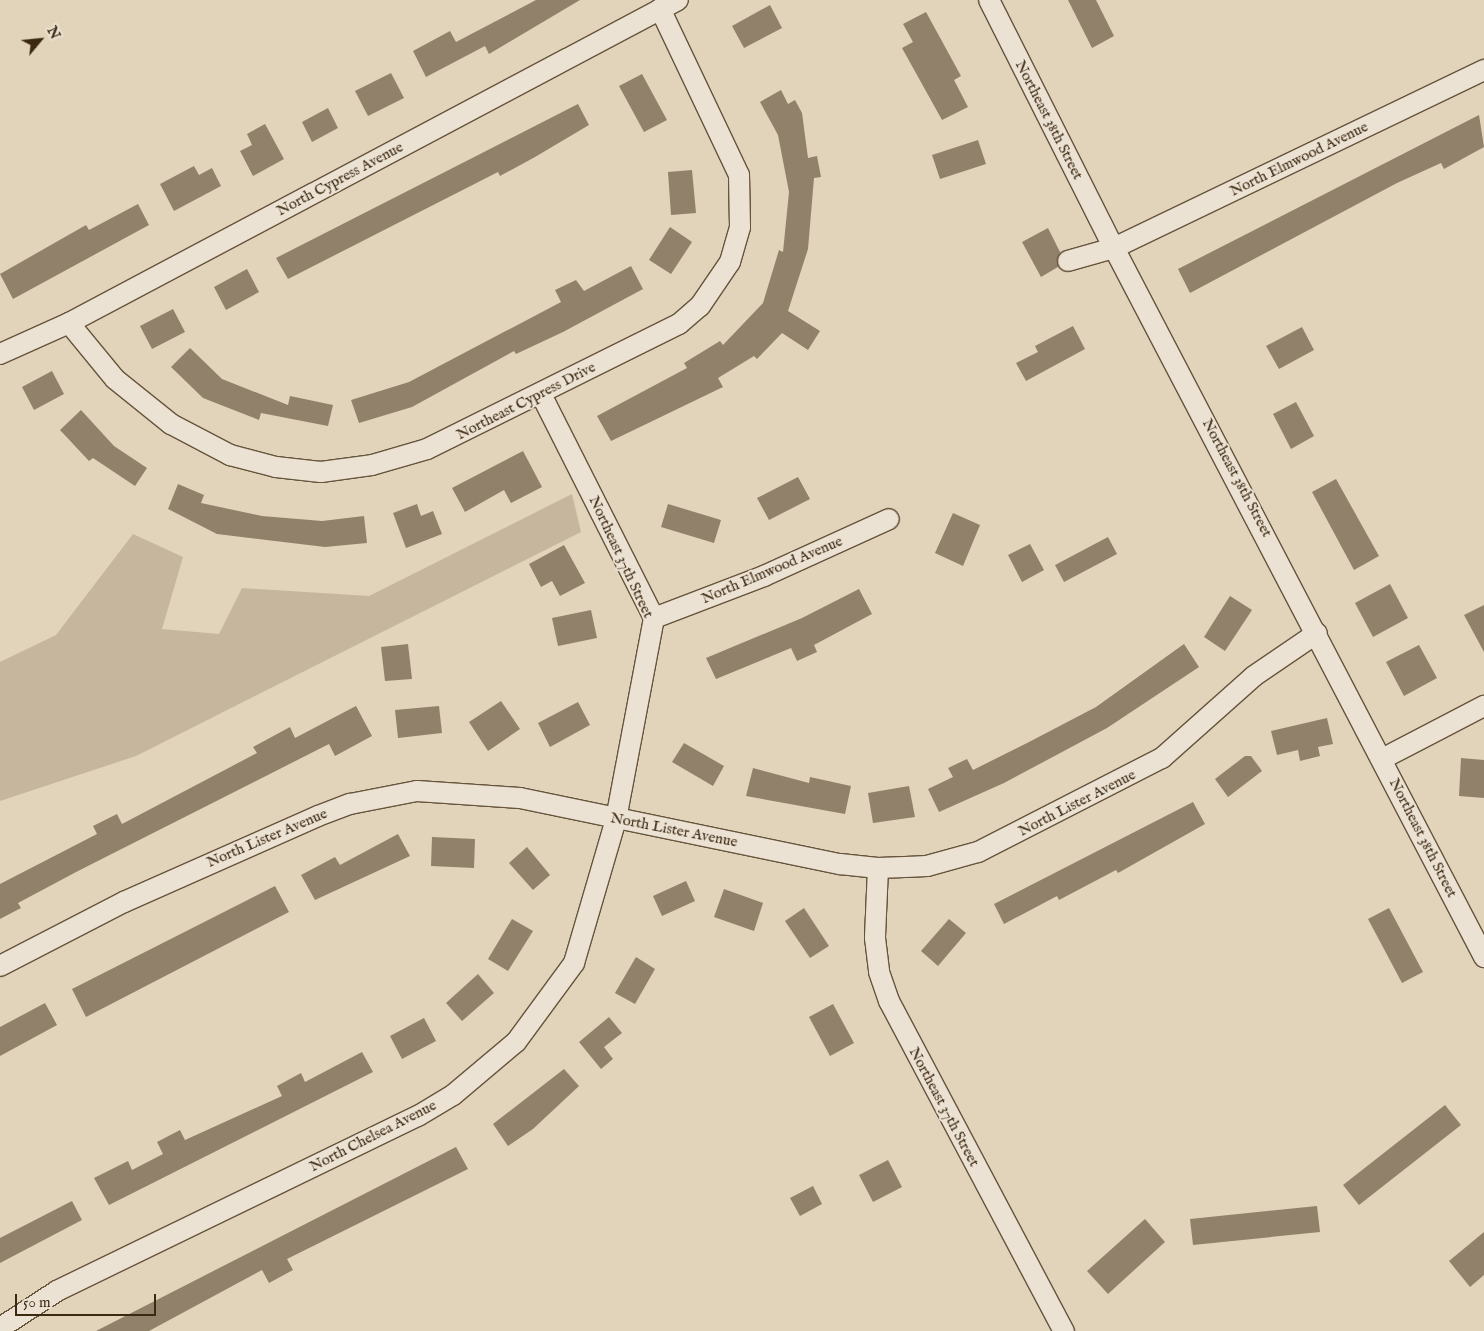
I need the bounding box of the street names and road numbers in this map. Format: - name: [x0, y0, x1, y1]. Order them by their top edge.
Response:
- street label: Northeast 38th Street: [1011, 57, 1087, 183]
- street label: North Elmwood Avenue: [1227, 118, 1371, 200]
- street label: North Cypress Avenue: [274, 138, 406, 220]
- street label: Northeast Cypress Drive: [453, 358, 599, 444]
- street label: Northeast 38th Street: [1198, 416, 1276, 540]
- street label: Northeast 37th Street: [585, 493, 657, 621]
- street label: North Elmwood Avenue: [699, 532, 845, 608]
- street label: North Lister Avenue: [1015, 766, 1139, 840]
- street label: Northeast 38th Street: [1385, 775, 1461, 901]
- street label: North Lister Avenue: [204, 804, 330, 872]
- street label: North Lister Avenue: [609, 809, 739, 851]
- street label: Northeast 37th Street: [905, 1044, 983, 1170]
- street label: North Chelsea Avenue: [307, 1096, 439, 1176]

